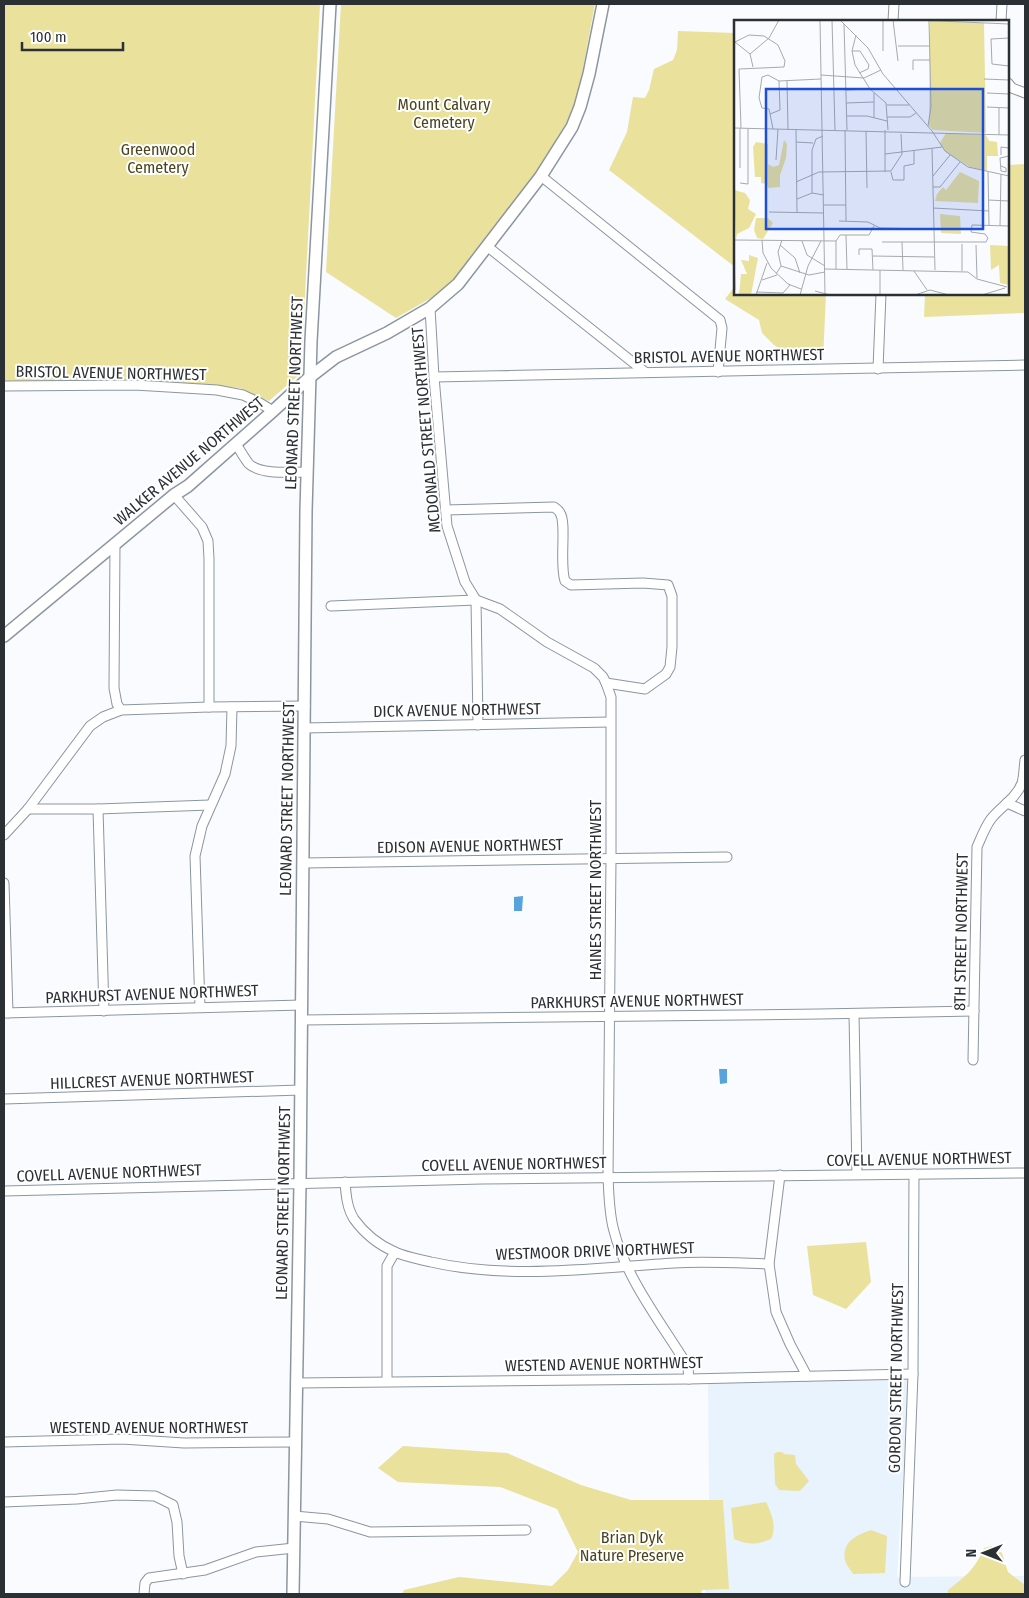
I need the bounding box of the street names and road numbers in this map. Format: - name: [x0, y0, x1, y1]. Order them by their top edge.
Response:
- street label: LEONARD STREET NORTHWEST: [281, 295, 307, 490]
- street label: MCDONALD STREET NORTHWEST: [407, 326, 444, 534]
- street label: BRISTOL AVENUE NORTHWEST: [633, 345, 825, 367]
- street label: BRISTOL AVENUE NORTHWEST: [15, 362, 207, 384]
- street label: WALKER AVENUE NORTHWEST: [110, 392, 268, 529]
- street label: DICK AVENUE NORTHWEST: [373, 699, 542, 721]
- street label: LEONARD STREET NORTHWEST: [276, 701, 298, 896]
- street label: HAINES STREET NORTHWEST: [586, 799, 605, 980]
- street label: EDISON AVENUE NORTHWEST: [377, 835, 564, 857]
- street label: 8TH STREET NORTHWEST: [950, 852, 972, 1011]
- street label: PARKHURST AVENUE NORTHWEST: [45, 981, 259, 1007]
- street label: PARKHURST AVENUE NORTHWEST: [530, 990, 744, 1012]
- street label: HILLCREST AVENUE NORTHWEST: [50, 1067, 255, 1093]
- street label: LEONARD STREET NORTHWEST: [272, 1105, 294, 1300]
- street label: COVELL AVENUE NORTHWEST: [826, 1148, 1012, 1170]
- street label: COVELL AVENUE NORTHWEST: [421, 1153, 607, 1175]
- street label: COVELL AVENUE NORTHWEST: [16, 1160, 202, 1186]
- street label: WESTMOOR DRIVE NORTHWEST: [495, 1238, 695, 1264]
- street label: GORDON STREET NORTHWEST: [885, 1282, 907, 1473]
- street label: WESTEND AVENUE NORTHWEST: [505, 1353, 704, 1375]
- street label: WESTEND AVENUE NORTHWEST: [50, 1418, 249, 1437]

